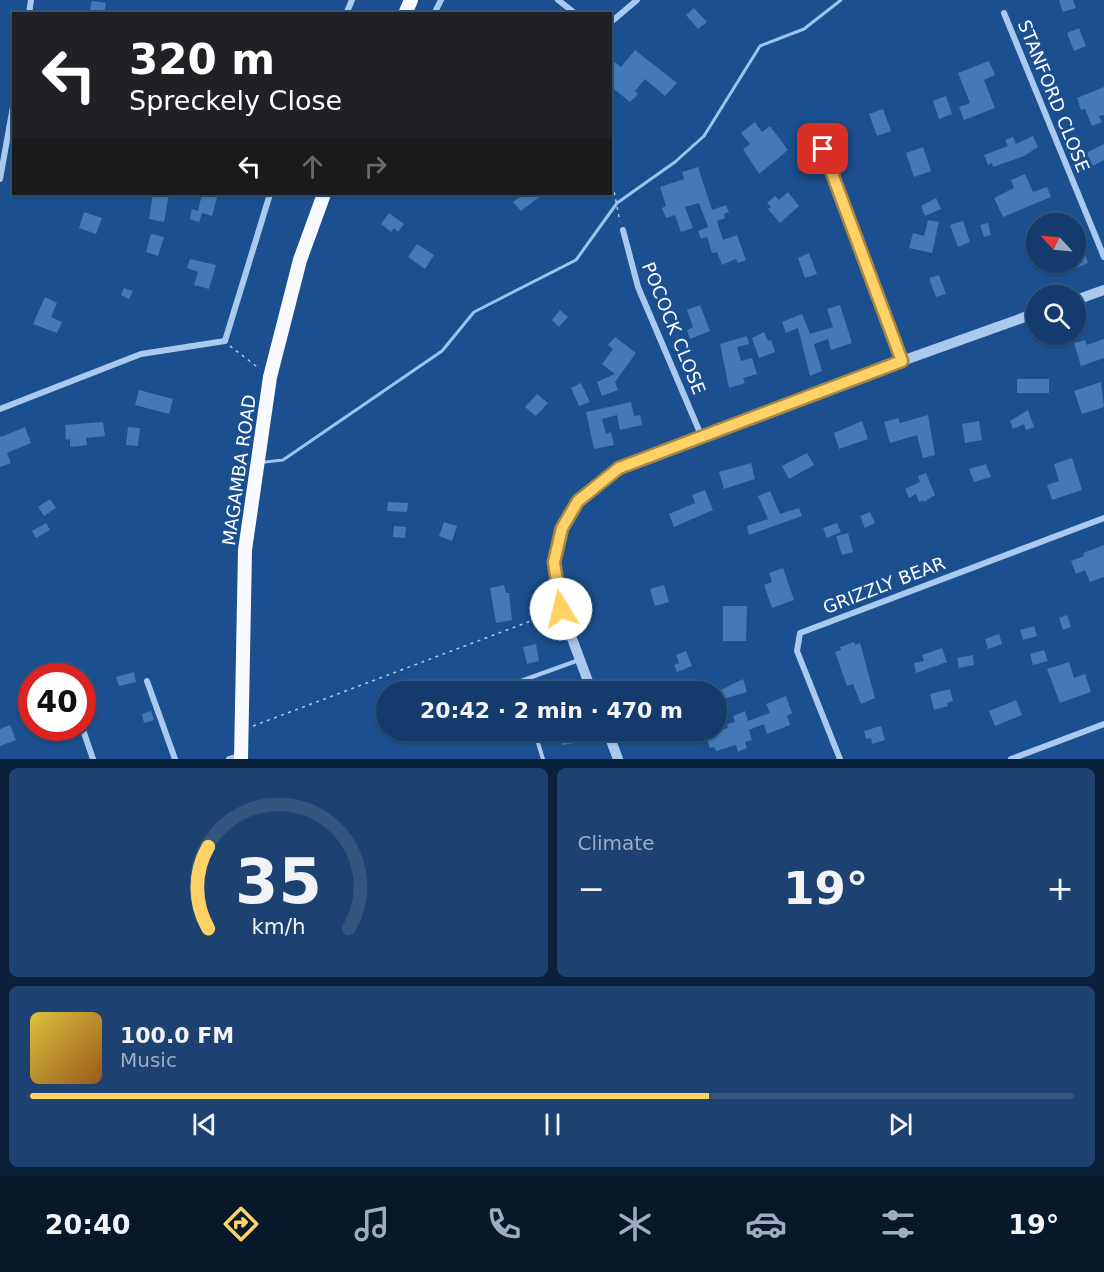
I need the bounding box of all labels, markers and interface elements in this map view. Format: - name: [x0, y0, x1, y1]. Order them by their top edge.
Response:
- street label: STANFORD CLOSE: [1014, 17, 1094, 175]
- text: 320 m: [129, 35, 275, 84]
- icon: left: [30, 36, 108, 114]
- text: Spreckely Close: [129, 85, 342, 116]
- pin: [797, 123, 848, 174]
- icon: arrive: [806, 132, 839, 165]
- icon: left: [233, 150, 266, 183]
- icon: ahead: [296, 150, 329, 183]
- icon: right: [359, 150, 392, 183]
- north arrow: [1026, 213, 1086, 273]
- map controls: [1026, 213, 1086, 345]
- street label: POCOCK CLOSE: [638, 259, 710, 397]
- button: search: [1026, 285, 1086, 345]
- street label: MAGAMBA ROAD: [218, 393, 260, 547]
- street label: GRIZZLY BEAR: [820, 552, 948, 618]
- position arrow: [529, 577, 593, 641]
- speed limit sign: 40: [18, 663, 96, 741]
- text: 20:42 · 2 min · 470 m: [420, 698, 683, 723]
- text: Climate: [578, 831, 654, 855]
- text: 35: [235, 845, 322, 918]
- text: 19°: [783, 862, 868, 915]
- text: −: [578, 869, 605, 908]
- text: +: [1046, 869, 1074, 908]
- text: km/h: [251, 915, 305, 940]
- text: 100.0 FM: [120, 1023, 234, 1048]
- text: Music: [120, 1048, 177, 1072]
- icon: previous: [188, 1108, 221, 1141]
- icon: pause: [536, 1108, 569, 1141]
- icon: next: [884, 1108, 917, 1141]
- icon: directions: [220, 1203, 262, 1245]
- icon: music: [351, 1203, 393, 1245]
- icon: phone: [483, 1203, 525, 1245]
- icon: climate: [614, 1203, 656, 1245]
- icon: car: [745, 1203, 787, 1245]
- icon: filters: [877, 1203, 919, 1245]
- text: 20:40: [45, 1209, 131, 1240]
- text: 19°: [1008, 1209, 1059, 1240]

